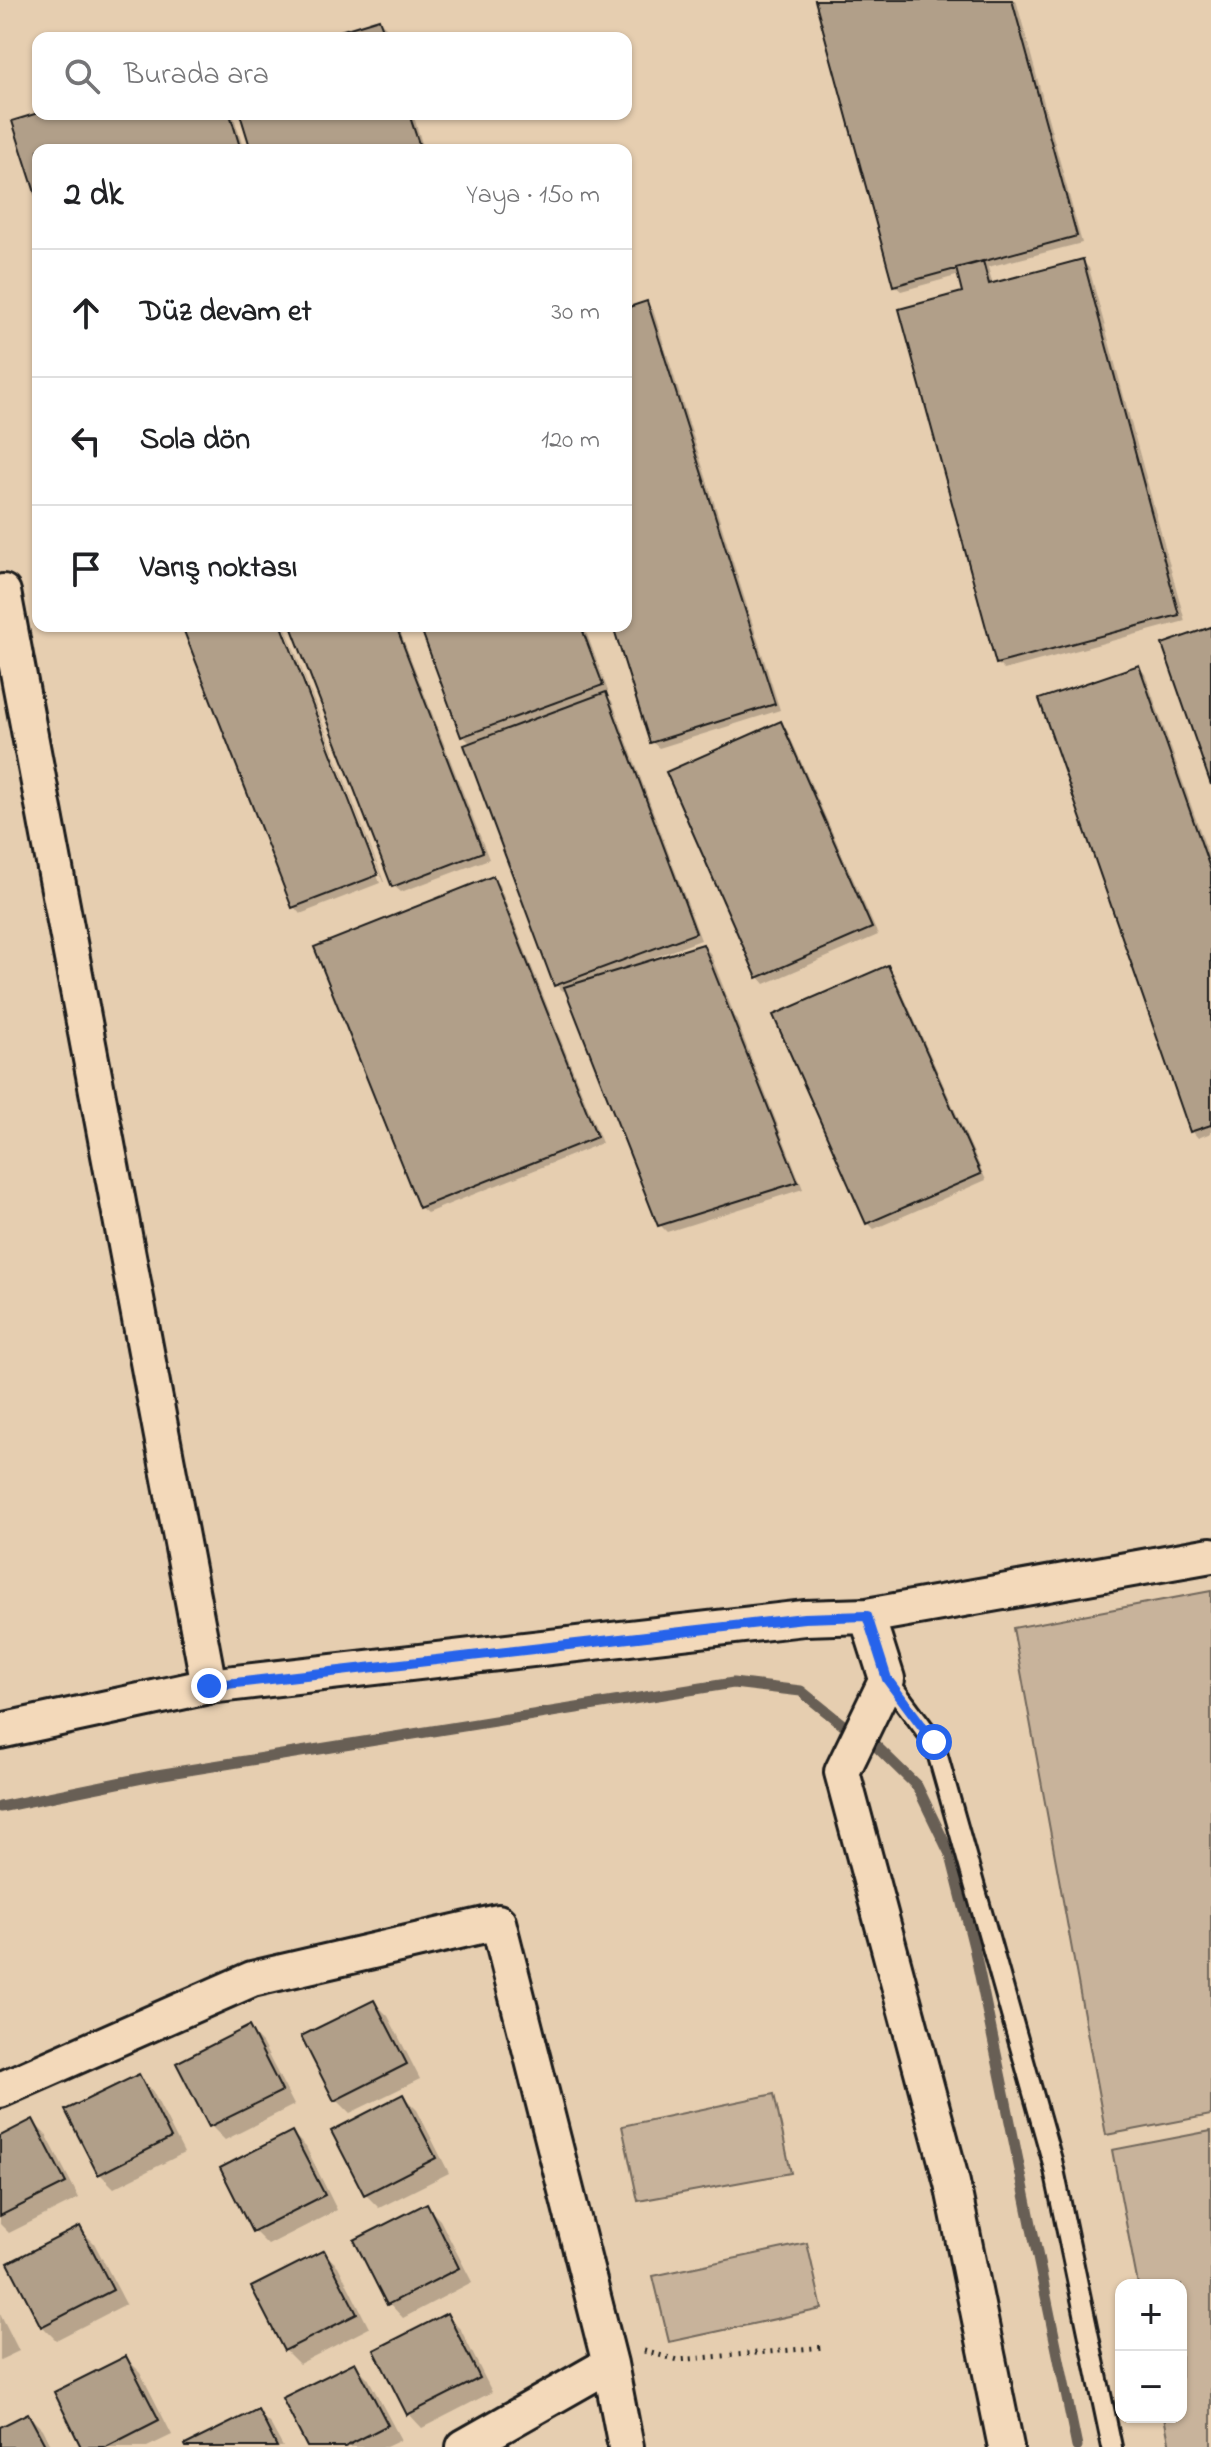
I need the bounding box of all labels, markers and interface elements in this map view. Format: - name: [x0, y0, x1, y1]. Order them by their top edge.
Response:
- search box: [32, 32, 632, 120]
- icon: search: [60, 54, 104, 98]
- text: Burada ara: [124, 54, 269, 98]
- text: 2 dk: [64, 171, 123, 221]
- text: Yaya · 150 m: [466, 177, 600, 215]
- icon: ahead: [64, 291, 108, 335]
- text: Düz devam et: [140, 291, 312, 335]
- text: 30 m: [551, 294, 600, 332]
- icon: left: [64, 419, 108, 463]
- text: Sola dön: [140, 419, 250, 463]
- text: 120 m: [541, 422, 600, 460]
- icon: arrive: [64, 547, 108, 591]
- text: Varış noktası: [140, 547, 297, 591]
- route end: [191, 1668, 227, 1704]
- route start: [916, 1724, 952, 1760]
- map controls: [1115, 2279, 1187, 2423]
- button: +: [1115, 2279, 1187, 2351]
- button: −: [1115, 2351, 1187, 2423]

